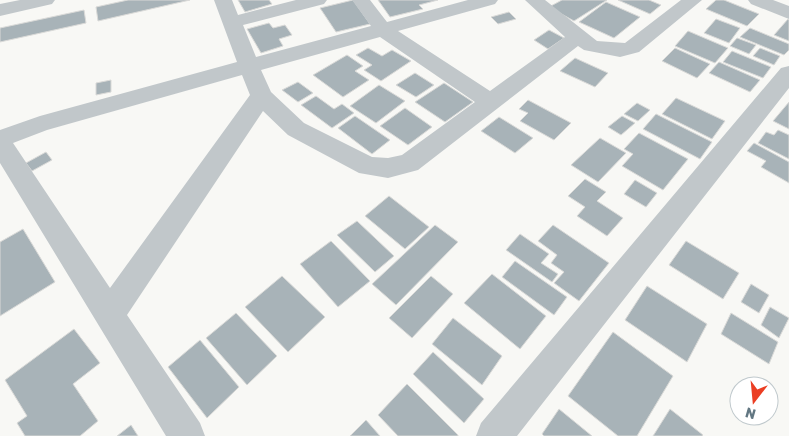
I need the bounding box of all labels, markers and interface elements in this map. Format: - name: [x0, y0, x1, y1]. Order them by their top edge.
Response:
- north arrow: [729, 376, 779, 426]
- text: N: [743, 403, 758, 423]

